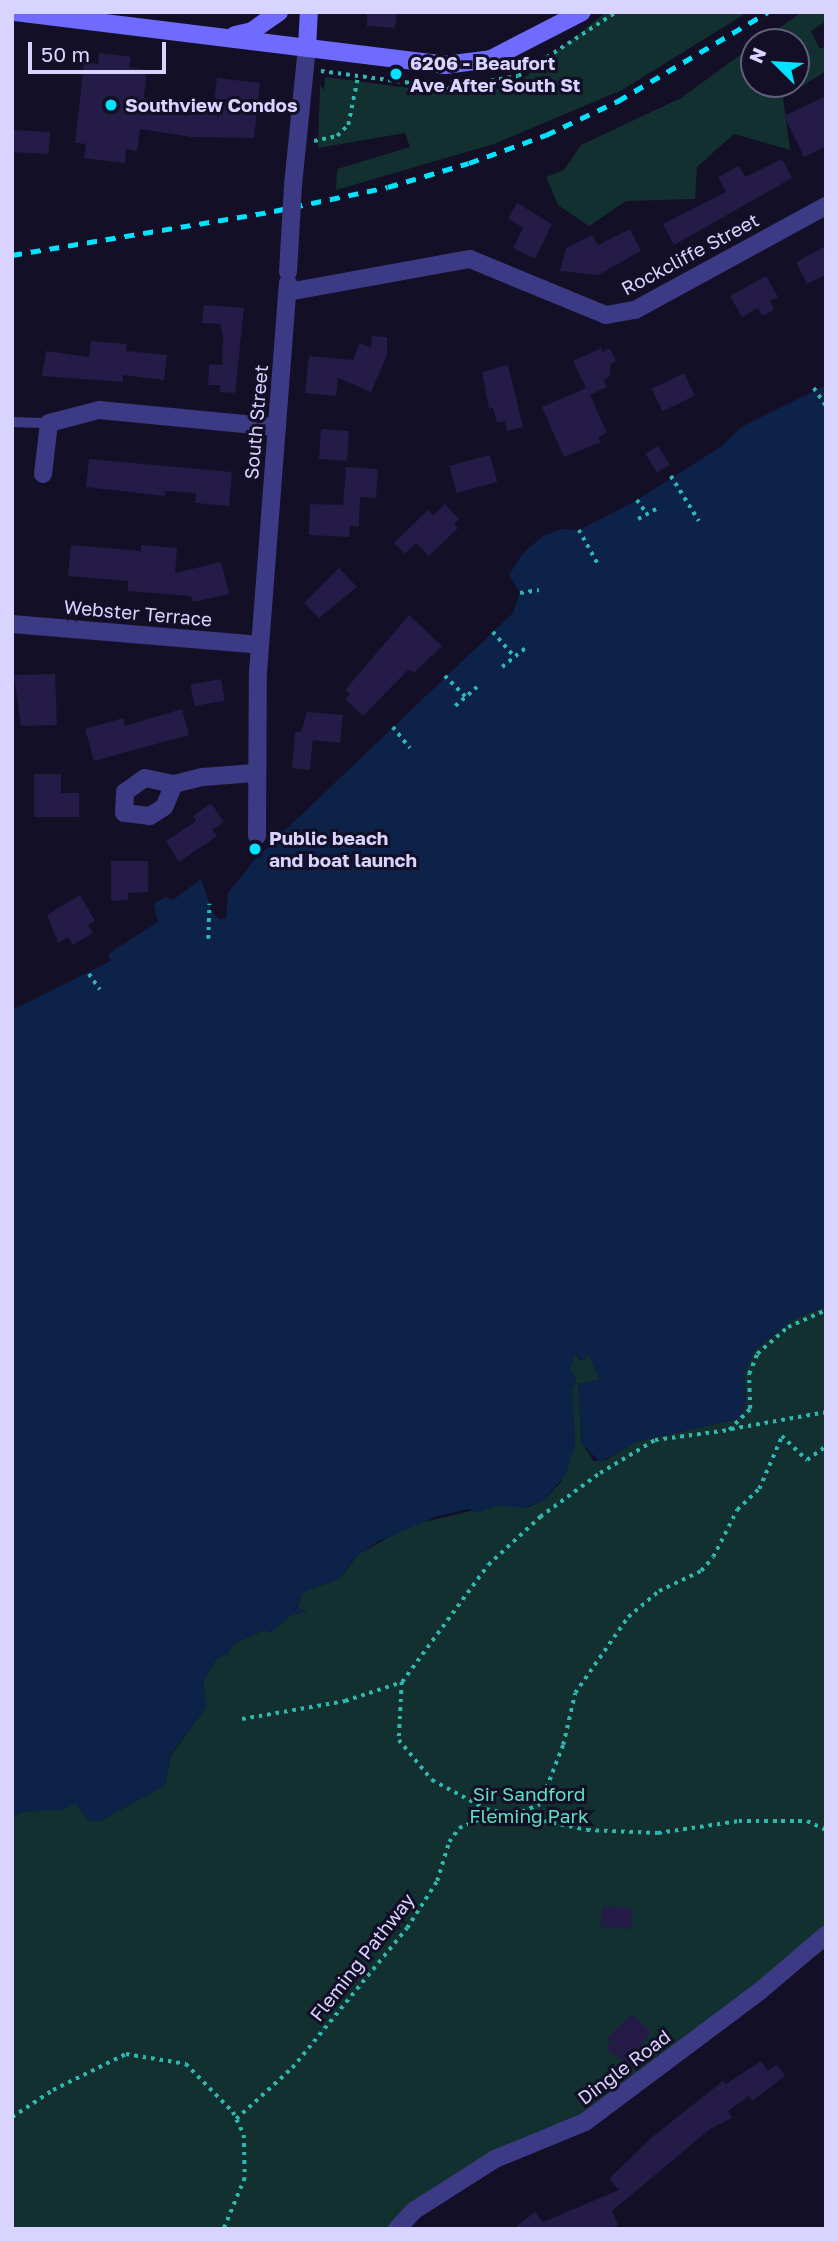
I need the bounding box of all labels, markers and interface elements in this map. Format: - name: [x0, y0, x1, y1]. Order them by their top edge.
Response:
- scale bar: [32, 28, 170, 72]
- north arrow: [740, 28, 810, 98]
- text: 50 m: [41, 41, 90, 67]
- text: N: [744, 44, 771, 66]
- place label: 6206 - Beaufort Ave After South St: [410, 52, 580, 96]
- marker: 6206 - Beaufort Ave After South St: [388, 66, 404, 82]
- place label: Southview Condos: [125, 94, 298, 116]
- marker: Southview Condos: [103, 97, 119, 113]
- street label: Rockcliffe Street: [617, 208, 763, 300]
- street label: South Street: [240, 364, 272, 480]
- street label: Webster Terrace: [63, 595, 213, 631]
- place label: Public beach and boat launch: [269, 827, 417, 871]
- marker: Public beach and boat launch: [247, 841, 263, 857]
- park label: Sir Sandford Fleming Park: [469, 1783, 589, 1827]
- street label: Fleming Pathway: [305, 1888, 419, 2026]
- street label: Dingle Road: [573, 2025, 675, 2109]

